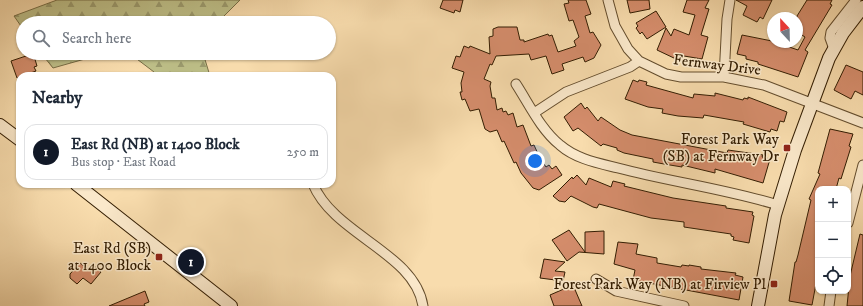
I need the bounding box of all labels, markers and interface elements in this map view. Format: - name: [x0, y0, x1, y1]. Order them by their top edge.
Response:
- north arrow: [767, 12, 803, 48]
- search box: [16, 16, 336, 60]
- icon: search: [30, 27, 52, 49]
- text: Search here: [62, 29, 131, 48]
- street label: Fernway Drive: [672, 50, 762, 80]
- text: Nearby: [32, 87, 82, 109]
- place label: Forest Park Way (SB) at Fernway Dr: [663, 130, 780, 166]
- text: East Rd (NB) at 1400 Block: [71, 135, 240, 154]
- marker: Forest Park Way (SB) at Fernway Dr: [782, 143, 792, 153]
- text: 1: [44, 144, 48, 160]
- text: 250 m: [287, 144, 319, 160]
- your location: [525, 151, 545, 171]
- text: Bus stop · East Road: [71, 154, 176, 170]
- map controls: [815, 186, 851, 294]
- button: +: [815, 186, 851, 222]
- button: −: [815, 222, 851, 258]
- place label: East Rd (SB) at 1400 Block: [68, 239, 152, 275]
- pin: 1: [178, 247, 204, 277]
- marker: East Rd (SB) at 1400 Block: [154, 252, 164, 262]
- button: locate: [815, 258, 851, 294]
- place label: Forest Park Way (NB) at Firview Pl: [554, 275, 766, 294]
- marker: Forest Park Way (NB) at Firview Pl: [769, 279, 779, 289]

